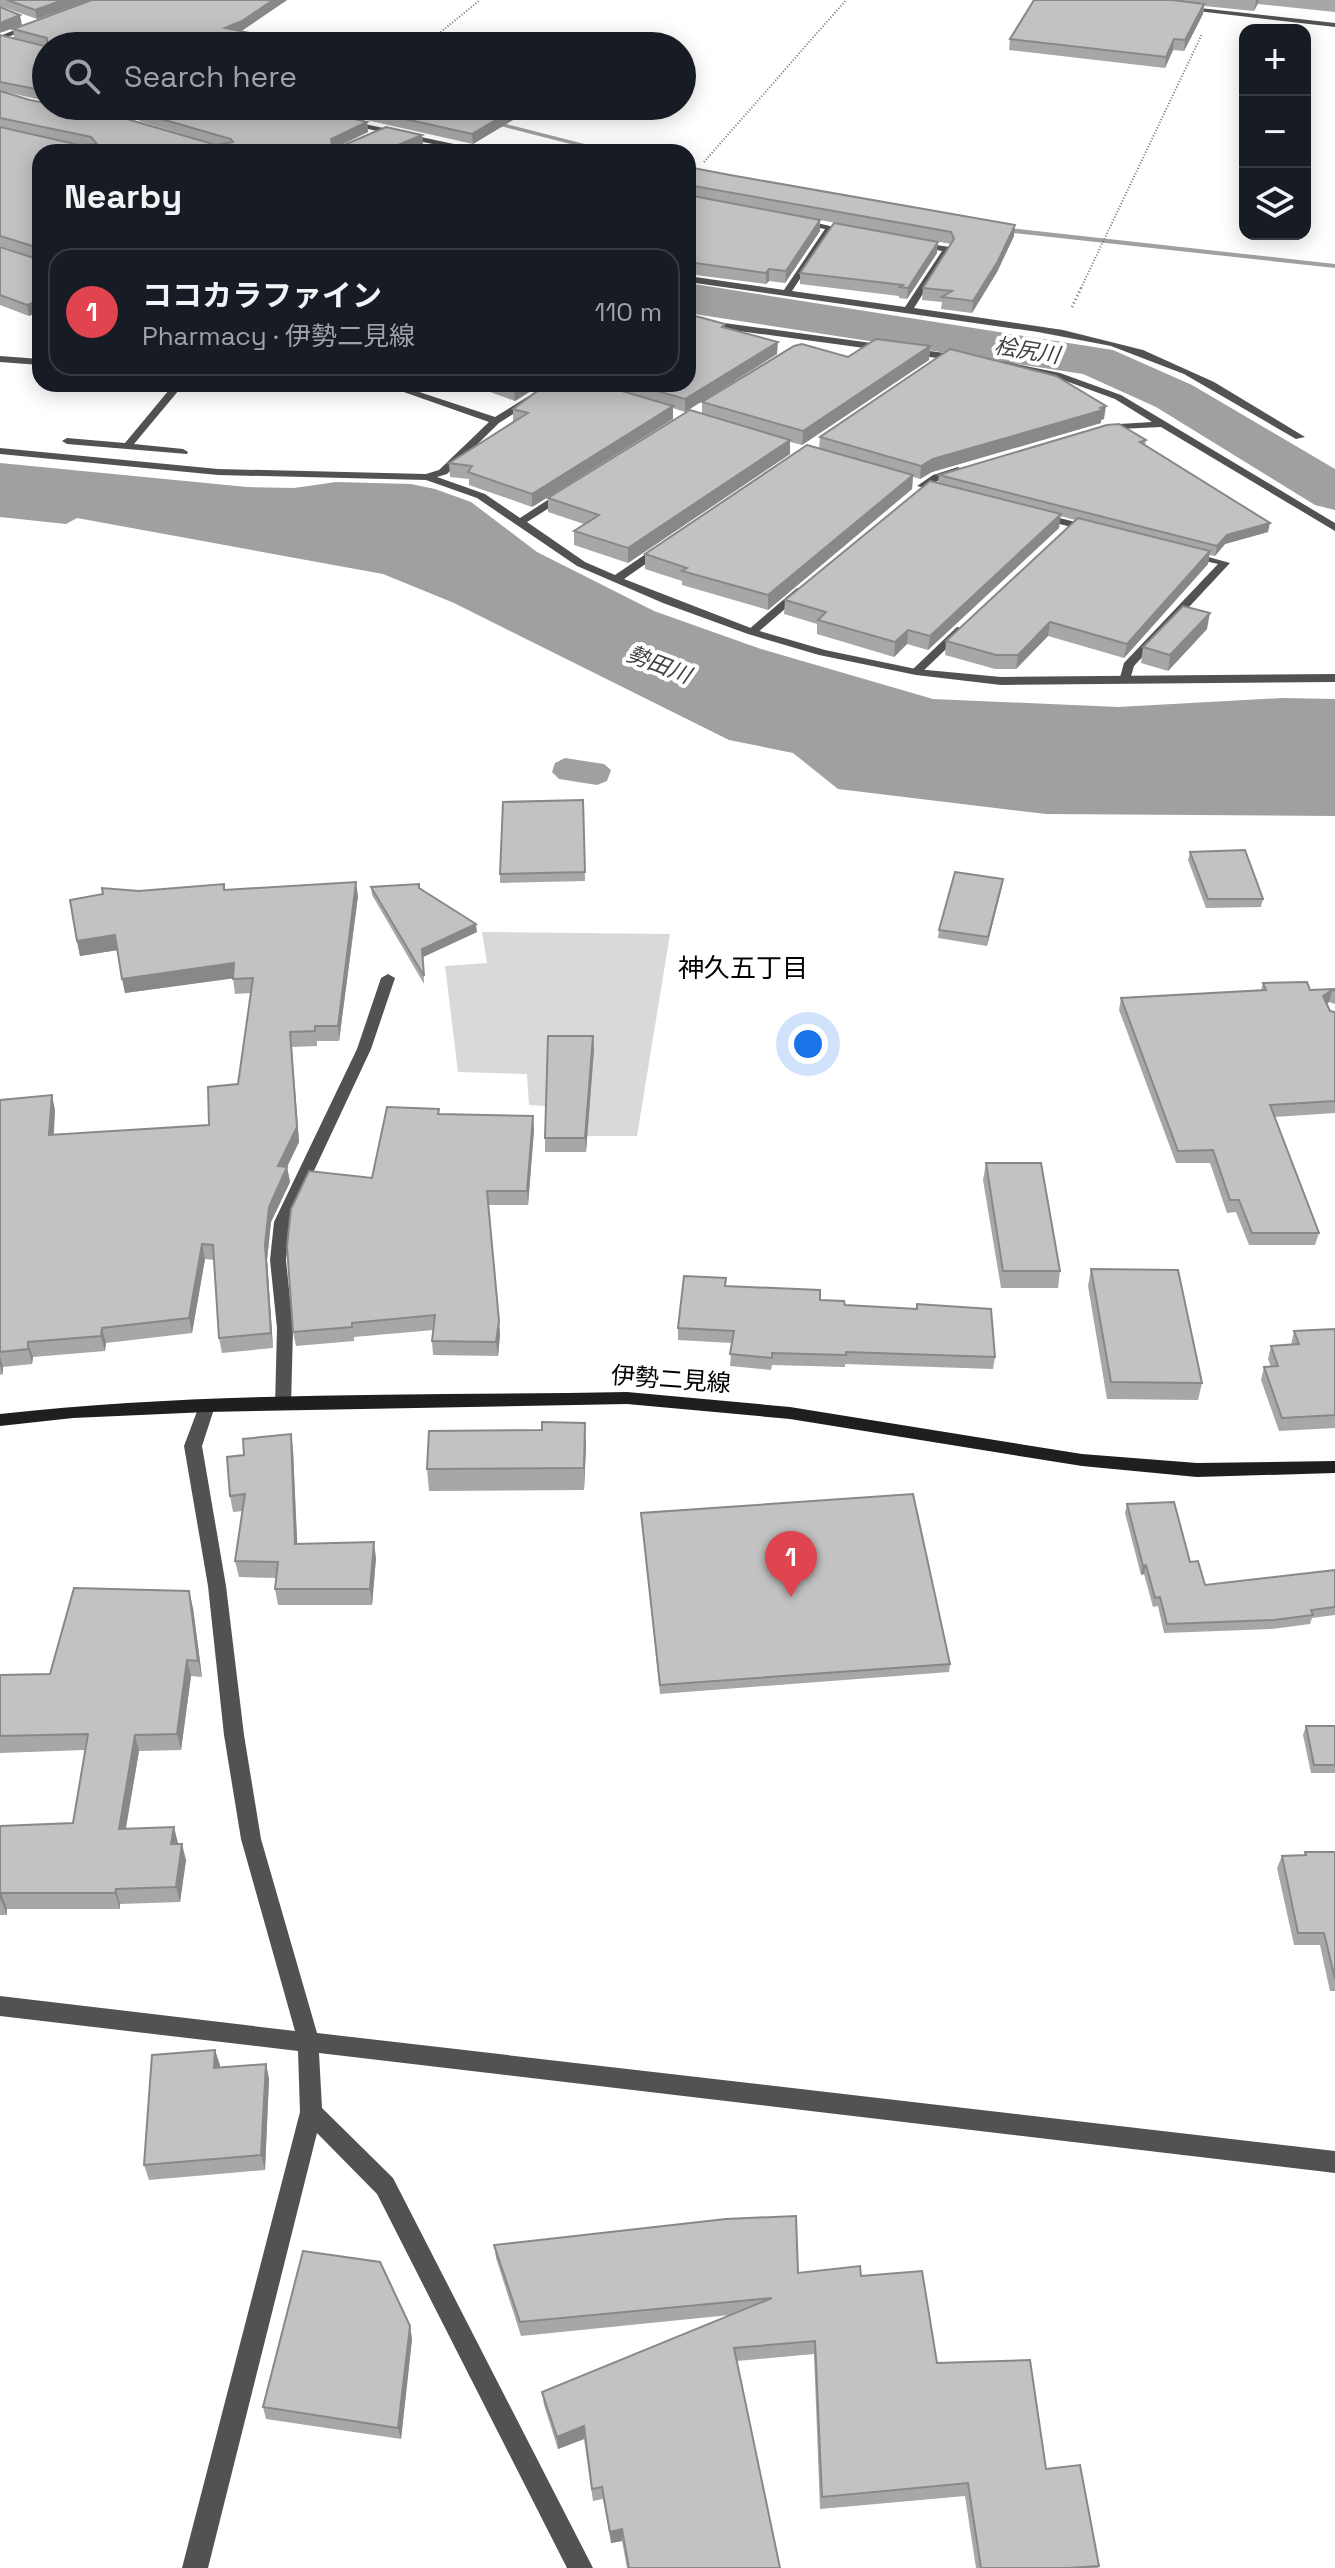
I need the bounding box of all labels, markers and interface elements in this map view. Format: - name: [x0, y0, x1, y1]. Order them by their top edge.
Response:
- map controls: [1239, 24, 1311, 240]
- button: +: [1239, 24, 1311, 96]
- search box: [32, 32, 696, 120]
- icon: search: [60, 54, 104, 98]
- text: Search here: [124, 57, 297, 96]
- button: −: [1239, 96, 1311, 168]
- button: layers: [1239, 168, 1311, 240]
- text: Nearby: [64, 175, 182, 218]
- text: ココカラファイン: [142, 276, 382, 315]
- text: 1: [86, 295, 98, 329]
- text: 110 m: [595, 295, 662, 329]
- text: Pharmacy · 伊勢二見線: [142, 319, 415, 353]
- water label: 桧尻川: [992, 331, 1064, 369]
- water label: 勢田川: [623, 639, 697, 690]
- district label: 神久五丁目: [678, 951, 808, 985]
- your location: [788, 1024, 828, 1064]
- street label: 伊勢二見線: [610, 1359, 732, 1399]
- pin: 1: [765, 1531, 817, 1597]

